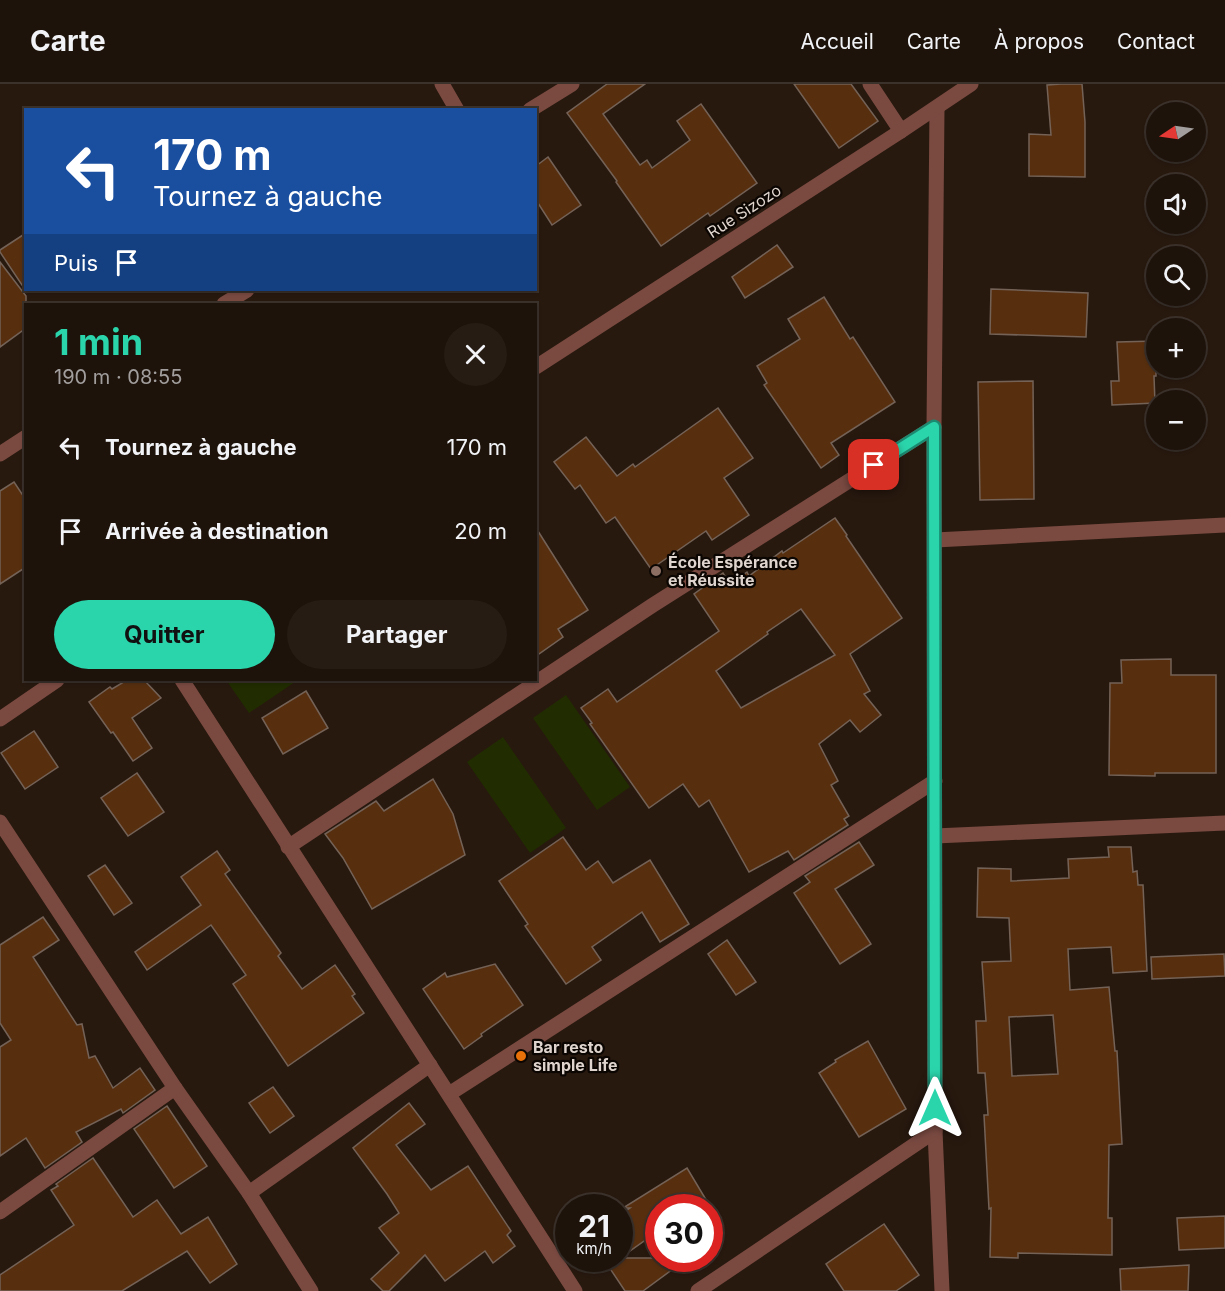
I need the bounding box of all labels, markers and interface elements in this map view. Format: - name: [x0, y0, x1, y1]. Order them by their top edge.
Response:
- text: Carte: [30, 24, 106, 58]
- text: Accueil: [800, 29, 874, 54]
- text: Carte: [907, 29, 961, 54]
- text: À propos: [994, 29, 1084, 54]
- text: Contact: [1117, 29, 1195, 54]
- north arrow: [1146, 102, 1206, 162]
- map controls: [1146, 102, 1206, 450]
- text: 170 m: [153, 129, 271, 180]
- icon: left: [54, 132, 132, 210]
- button: sound: [1146, 174, 1206, 234]
- text: Tournez à gauche: [153, 180, 382, 213]
- street label: Rue Sizozo: [703, 180, 785, 242]
- icon: arrive: [110, 246, 143, 279]
- button: search: [1146, 246, 1206, 306]
- text: Puis: [54, 250, 98, 276]
- button: +: [1146, 318, 1206, 378]
- text: 1 min: [54, 320, 143, 364]
- button: close: [444, 323, 507, 386]
- text: 190 m · 08:55: [54, 365, 182, 389]
- button: −: [1146, 390, 1206, 450]
- icon: left: [54, 431, 87, 464]
- text: Tournez à gauche: [105, 434, 297, 460]
- text: 170 m: [447, 434, 507, 460]
- pin: [848, 439, 899, 490]
- icon: arrive: [857, 448, 890, 481]
- icon: arrive: [54, 515, 87, 548]
- text: Arrivée à destination: [105, 518, 329, 544]
- text: 20 m: [454, 518, 507, 544]
- place label: École Espérance et Réussite: [668, 552, 797, 590]
- marker: École Espérance et Réussite: [649, 564, 663, 578]
- button: Quitter: [54, 600, 275, 669]
- button: Partager: [287, 600, 507, 669]
- place label: Bar resto simple Life: [533, 1037, 618, 1075]
- marker: Bar resto simple Life: [514, 1049, 528, 1063]
- position arrow: [903, 1076, 967, 1140]
- speed limit sign: 30: [645, 1194, 723, 1272]
- text: 21: [578, 1208, 610, 1244]
- text: km/h: [576, 1239, 612, 1258]

